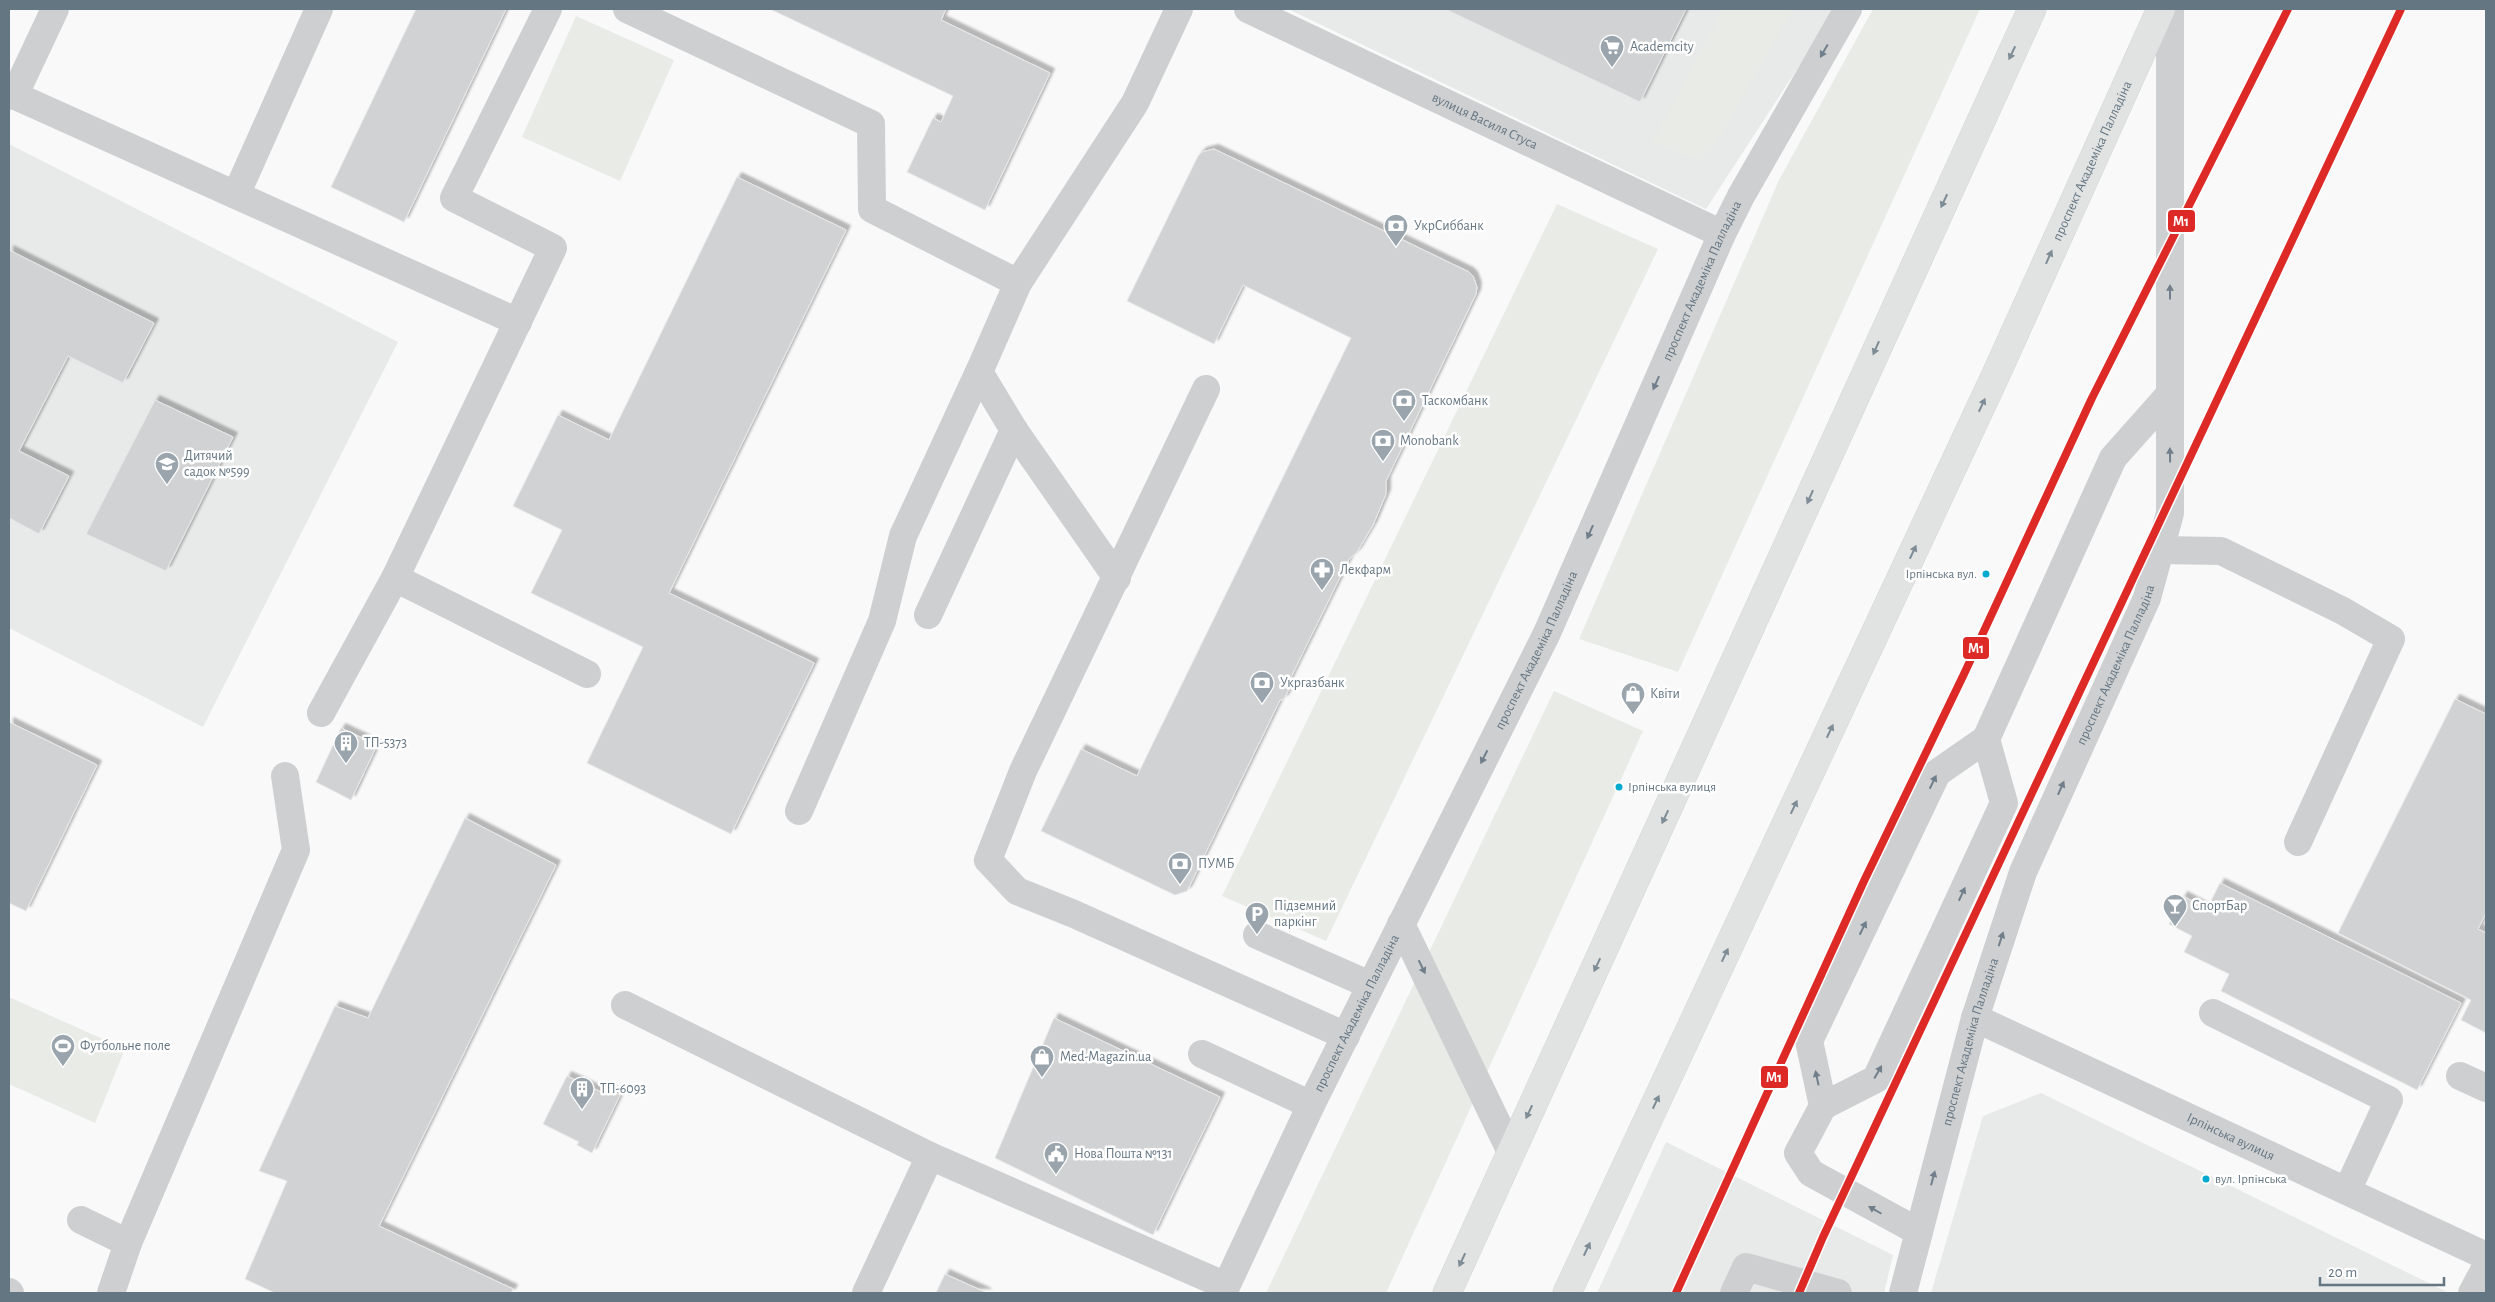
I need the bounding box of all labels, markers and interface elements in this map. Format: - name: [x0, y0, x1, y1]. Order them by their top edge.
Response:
- supermarket icon: Academcity: [1599, 34, 1625, 68]
- place label: Academcity: [1630, 40, 1694, 54]
- one-way arrow: [1820, 44, 1828, 58]
- one-way arrow: [2008, 46, 2016, 60]
- street label: проспект Академіка Палладіна: [2050, 78, 2135, 243]
- street label: вулиця Василя Стуса: [1430, 90, 1540, 153]
- one-way arrow: [1939, 193, 1948, 208]
- street label: проспект Академіка Палладіна: [1660, 198, 1745, 363]
- line badge: M1: [2167, 209, 2196, 233]
- bank icon: УкрСиббанк: [1383, 213, 1409, 247]
- text: M1: [2173, 215, 2189, 229]
- place label: УкрСиббанк: [1414, 219, 1484, 233]
- one-way arrow: [2045, 250, 2053, 264]
- one-way arrow: [2166, 284, 2174, 300]
- one-way arrow: [1872, 341, 1880, 355]
- one-way arrow: [1652, 376, 1660, 390]
- bank icon: Таскомбанк: [1391, 388, 1417, 422]
- place label: Таскомбанк: [1422, 394, 1488, 408]
- one-way arrow: [1978, 398, 1986, 412]
- bank icon: Monobank: [1370, 428, 1396, 462]
- place label: Monobank: [1400, 434, 1459, 448]
- one-way arrow: [2166, 446, 2174, 462]
- place label: Дитячий садок №599: [184, 449, 250, 479]
- school or university icon: Дитячий садок №599: [154, 451, 180, 485]
- one-way arrow: [1805, 489, 1814, 504]
- one-way arrow: [1586, 525, 1594, 539]
- one-way arrow: [1910, 545, 1918, 559]
- pharmacy icon: Лекфарм: [1309, 557, 1335, 591]
- place label: Лекфарм: [1340, 563, 1391, 577]
- place label: Ірпінська вул.: [1905, 568, 1977, 581]
- street label: проспект Академіка Палладіна: [1493, 569, 1580, 732]
- marker: Ірпінська вул.: [1981, 569, 1991, 579]
- street label: проспект Академіка Палладіна: [2074, 583, 2157, 747]
- line badge: M1: [1962, 636, 1990, 660]
- text: M1: [1968, 642, 1984, 656]
- bank icon: Укргазбанк: [1249, 670, 1275, 704]
- place label: Укргазбанк: [1280, 676, 1345, 690]
- shop icon: Квіти: [1620, 681, 1646, 715]
- place label: Квіти: [1650, 687, 1680, 701]
- one-way arrow: [1826, 724, 1834, 738]
- building icon: ТП-5373: [333, 730, 359, 764]
- place label: ТП-5373: [364, 736, 407, 750]
- one-way arrow: [1479, 750, 1488, 765]
- one-way arrow: [1929, 775, 1937, 789]
- place label: Ірпінська вулиця: [1628, 781, 1716, 794]
- one-way arrow: [2057, 781, 2065, 795]
- marker: Ірпінська вулиця: [1614, 782, 1624, 792]
- one-way arrow: [1790, 800, 1798, 815]
- one-way arrow: [1661, 810, 1669, 824]
- bank icon: ПУМБ: [1167, 851, 1193, 885]
- place label: ПУМБ: [1198, 857, 1235, 871]
- one-way arrow: [1958, 887, 1966, 901]
- bar icon: СпортБар: [2162, 893, 2188, 927]
- place label: Підземний паркінг: [1274, 899, 1336, 929]
- place label: СпортБар: [2192, 899, 2247, 913]
- parking icon: Підземний паркінг: [1244, 901, 1270, 935]
- one-way arrow: [1859, 921, 1867, 935]
- one-way arrow: [1997, 931, 2005, 946]
- street label: проспект Академіка Палладіна: [1312, 932, 1402, 1094]
- one-way arrow: [1721, 948, 1729, 962]
- street label: проспект Академіка Палладіна: [1940, 956, 2001, 1127]
- one-way arrow: [1593, 958, 1601, 972]
- one-way arrow: [1418, 960, 1426, 974]
- sports icon: Футбольне поле: [50, 1033, 76, 1067]
- place label: Футбольне поле: [80, 1039, 170, 1053]
- shop icon: Med-Magazin.ua: [1029, 1044, 1055, 1078]
- place label: Med-Magazin.ua: [1060, 1050, 1152, 1064]
- line badge: M1: [1760, 1065, 1789, 1089]
- one-way arrow: [1874, 1066, 1883, 1079]
- one-way arrow: [1813, 1070, 1821, 1085]
- text: M1: [1766, 1071, 1782, 1085]
- building icon: ТП-6093: [569, 1076, 595, 1110]
- place label: ТП-6093: [600, 1082, 646, 1096]
- one-way arrow: [1653, 1095, 1661, 1109]
- one-way arrow: [1525, 1105, 1534, 1120]
- street label: Ірпінська вулиця: [2185, 1111, 2277, 1163]
- public building icon: Нова Пошта №131: [1043, 1141, 1069, 1175]
- place label: Нова Пошта №131: [1074, 1147, 1172, 1161]
- one-way arrow: [1929, 1171, 1937, 1186]
- place label: вул. Ірпінська: [2215, 1173, 2287, 1186]
- marker: вул. Ірпінська: [2201, 1174, 2211, 1184]
- one-way arrow: [1868, 1206, 1883, 1214]
- one-way arrow: [1584, 1242, 1592, 1256]
- one-way arrow: [1457, 1253, 1465, 1267]
- scale bar: [2320, 1254, 2444, 1286]
- text: 20 m: [2328, 1265, 2357, 1280]

